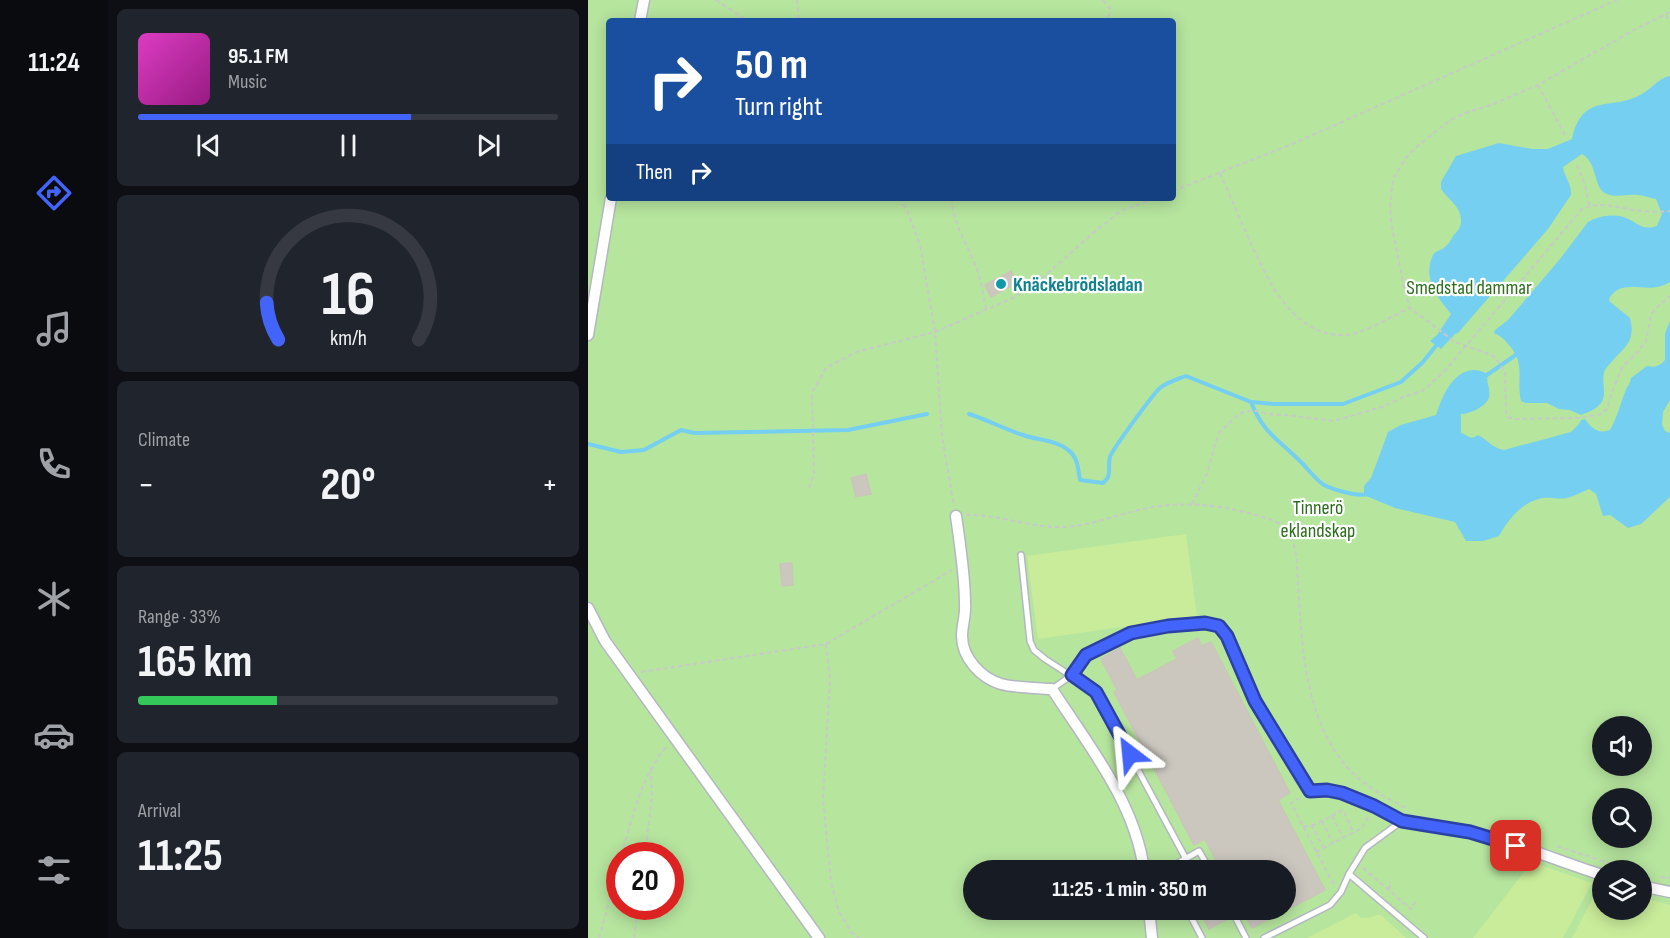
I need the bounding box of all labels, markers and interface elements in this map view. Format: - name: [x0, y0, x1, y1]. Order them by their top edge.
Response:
- text: 50 m: [735, 40, 808, 91]
- icon: right: [636, 42, 714, 120]
- text: 95.1 FM: [228, 43, 288, 70]
- text: 11:24: [28, 47, 80, 79]
- text: Music: [228, 70, 267, 94]
- text: Turn right: [735, 91, 822, 123]
- icon: previous: [192, 129, 225, 162]
- icon: pause: [332, 129, 365, 162]
- icon: next: [472, 129, 505, 162]
- icon: right: [684, 156, 717, 189]
- text: Then: [636, 159, 672, 186]
- icon: directions: [33, 172, 75, 214]
- text: 16: [321, 258, 375, 333]
- place label: Knäckebrödsladan: [1013, 273, 1143, 297]
- park label: Smedstad dammar: [1406, 276, 1532, 300]
- marker: Knäckebrödsladan: [994, 277, 1008, 291]
- icon: music: [33, 308, 75, 350]
- text: km/h: [329, 327, 367, 352]
- text: Climate: [138, 428, 190, 452]
- icon: phone: [33, 443, 75, 485]
- text: 20°: [320, 458, 376, 513]
- text: −: [138, 465, 154, 505]
- text: +: [542, 465, 558, 505]
- park label: Tinnerö eklandskap: [1281, 496, 1355, 543]
- icon: climate: [33, 578, 75, 620]
- text: Range · 33%: [138, 605, 221, 629]
- text: 165 km: [138, 635, 252, 690]
- icon: car: [33, 714, 75, 756]
- map controls: [1592, 716, 1652, 920]
- button: sound: [1592, 716, 1652, 776]
- position arrow: [1098, 722, 1162, 786]
- button: search: [1592, 788, 1652, 848]
- text: Arrival: [138, 799, 181, 823]
- pin: [1490, 820, 1541, 871]
- text: 11:25: [138, 829, 223, 884]
- icon: arrive: [1499, 829, 1532, 862]
- speed limit sign: 20: [606, 842, 684, 920]
- icon: filters: [33, 849, 75, 891]
- button: layers: [1592, 860, 1652, 920]
- text: 11:25 · 1 min · 350 m: [1052, 876, 1207, 903]

